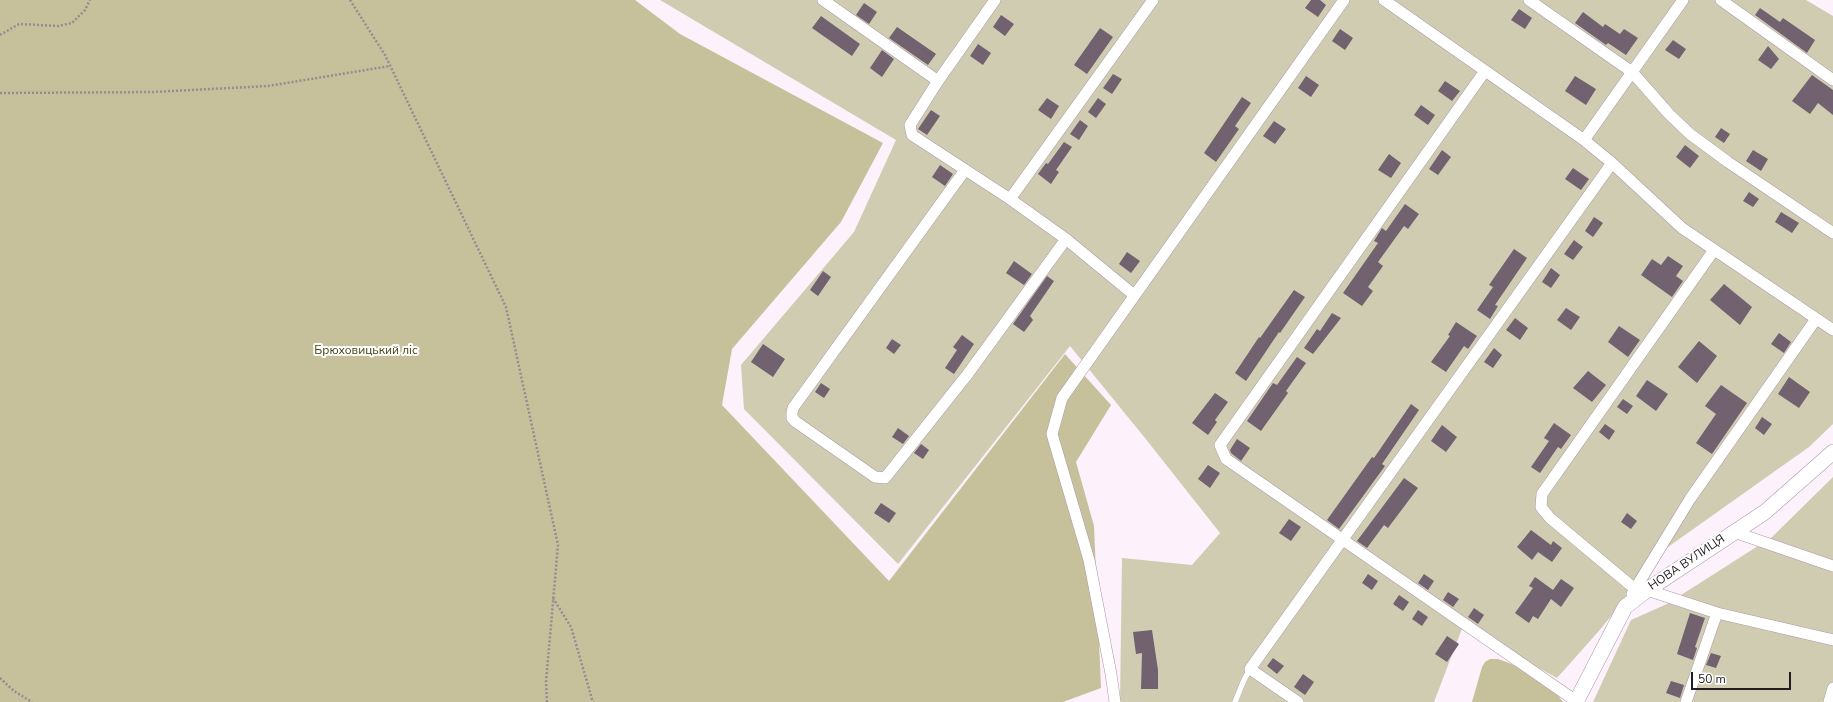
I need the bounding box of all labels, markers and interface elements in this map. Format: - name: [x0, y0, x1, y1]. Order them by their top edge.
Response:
- park label: Брюховицький ліс: [314, 344, 418, 358]
- street label: НОВА ВУЛИЦЯ: [1646, 532, 1728, 594]
- scale bar: [1693, 664, 1793, 690]
- text: 50 m: [1698, 671, 1726, 687]

